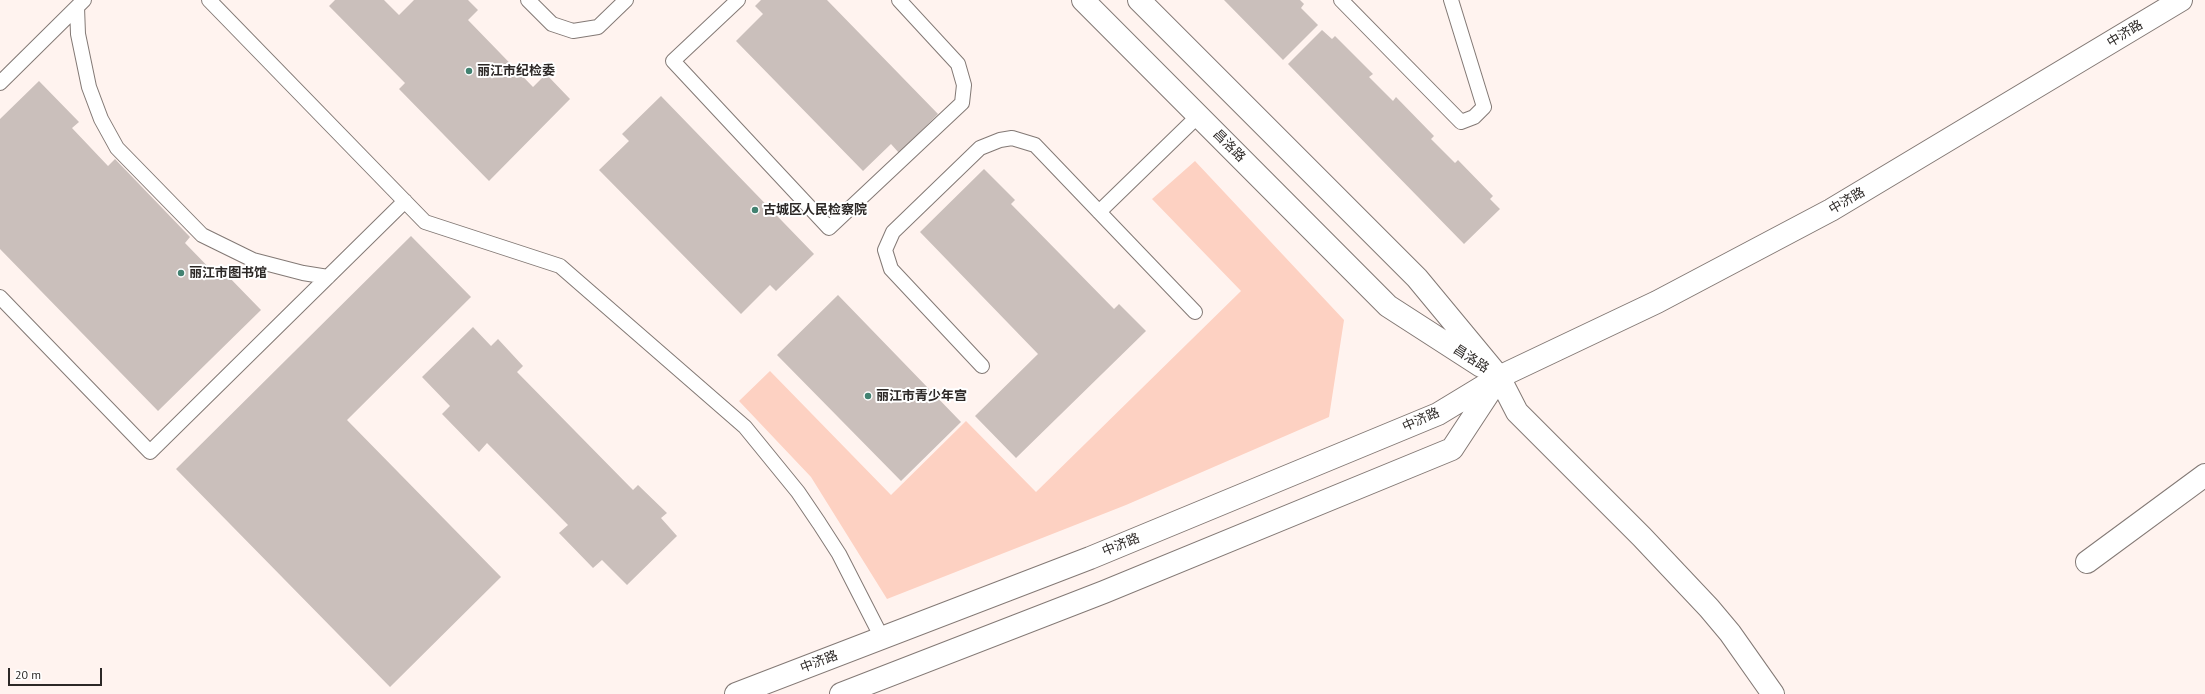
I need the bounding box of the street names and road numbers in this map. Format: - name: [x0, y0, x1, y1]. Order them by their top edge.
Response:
- street label: 中济路: [2104, 17, 2146, 51]
- street label: 昌洛路: [1210, 127, 1248, 165]
- street label: 中济路: [1826, 184, 1868, 218]
- street label: 昌洛路: [1450, 342, 1492, 376]
- street label: 中济路: [1400, 405, 1442, 435]
- street label: 中济路: [1100, 530, 1142, 560]
- street label: 中济路: [798, 648, 840, 676]

